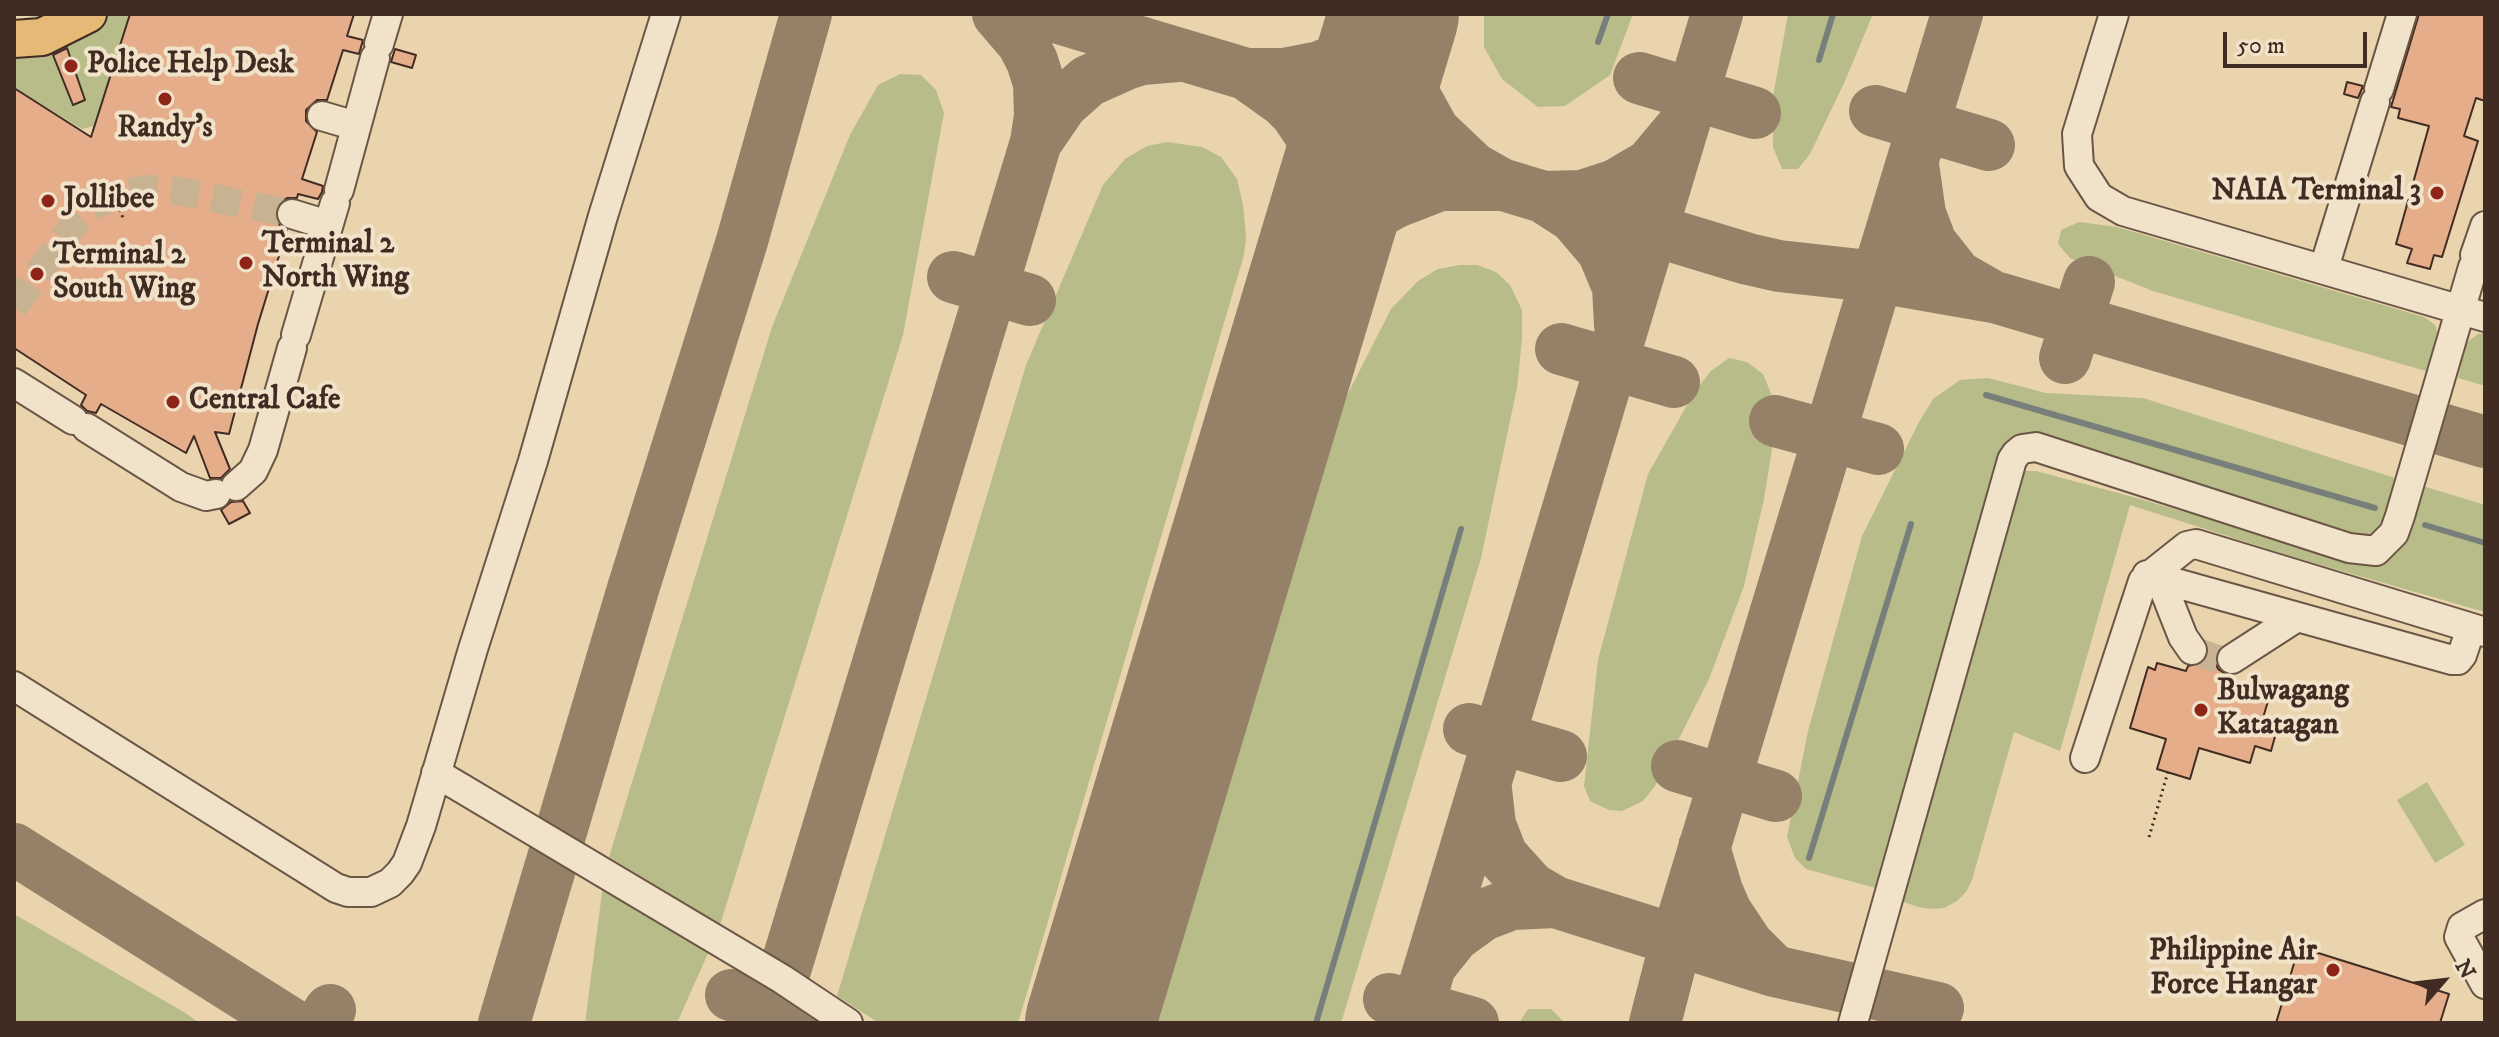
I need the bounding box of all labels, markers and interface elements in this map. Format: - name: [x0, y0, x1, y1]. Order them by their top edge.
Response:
- scale bar: [2227, 16, 2371, 66]
- text: 50 m: [2237, 31, 2285, 61]
- place label: Police Help Desk: [87, 48, 294, 84]
- marker: Police Help Desk: [62, 57, 80, 75]
- marker: Randy's: [156, 90, 174, 108]
- place label: Randy's: [118, 112, 212, 148]
- place label: NAIA Terminal 3: [2211, 175, 2421, 211]
- place label: Jollibee: [64, 183, 154, 219]
- marker: NAIA Terminal 3: [2428, 184, 2446, 202]
- marker: Jollibee: [39, 192, 57, 210]
- place label: Terminal 2 North Wing: [262, 228, 409, 298]
- place label: Terminal 2 South Wing: [53, 239, 195, 310]
- marker: Terminal 2 North Wing: [237, 254, 255, 272]
- marker: Terminal 2 South Wing: [28, 265, 46, 283]
- place label: Central Cafe: [189, 384, 340, 420]
- marker: Central Cafe: [164, 393, 182, 411]
- place label: Bulwagang Katatagan: [2217, 675, 2349, 746]
- marker: Bulwagang Katatagan: [2192, 701, 2210, 719]
- place label: Philippine Air Force Hangar: [2149, 935, 2317, 1006]
- north arrow: [2403, 941, 2483, 1021]
- text: N: [2448, 955, 2481, 984]
- marker: Philippine Air Force Hangar: [2324, 961, 2342, 979]

